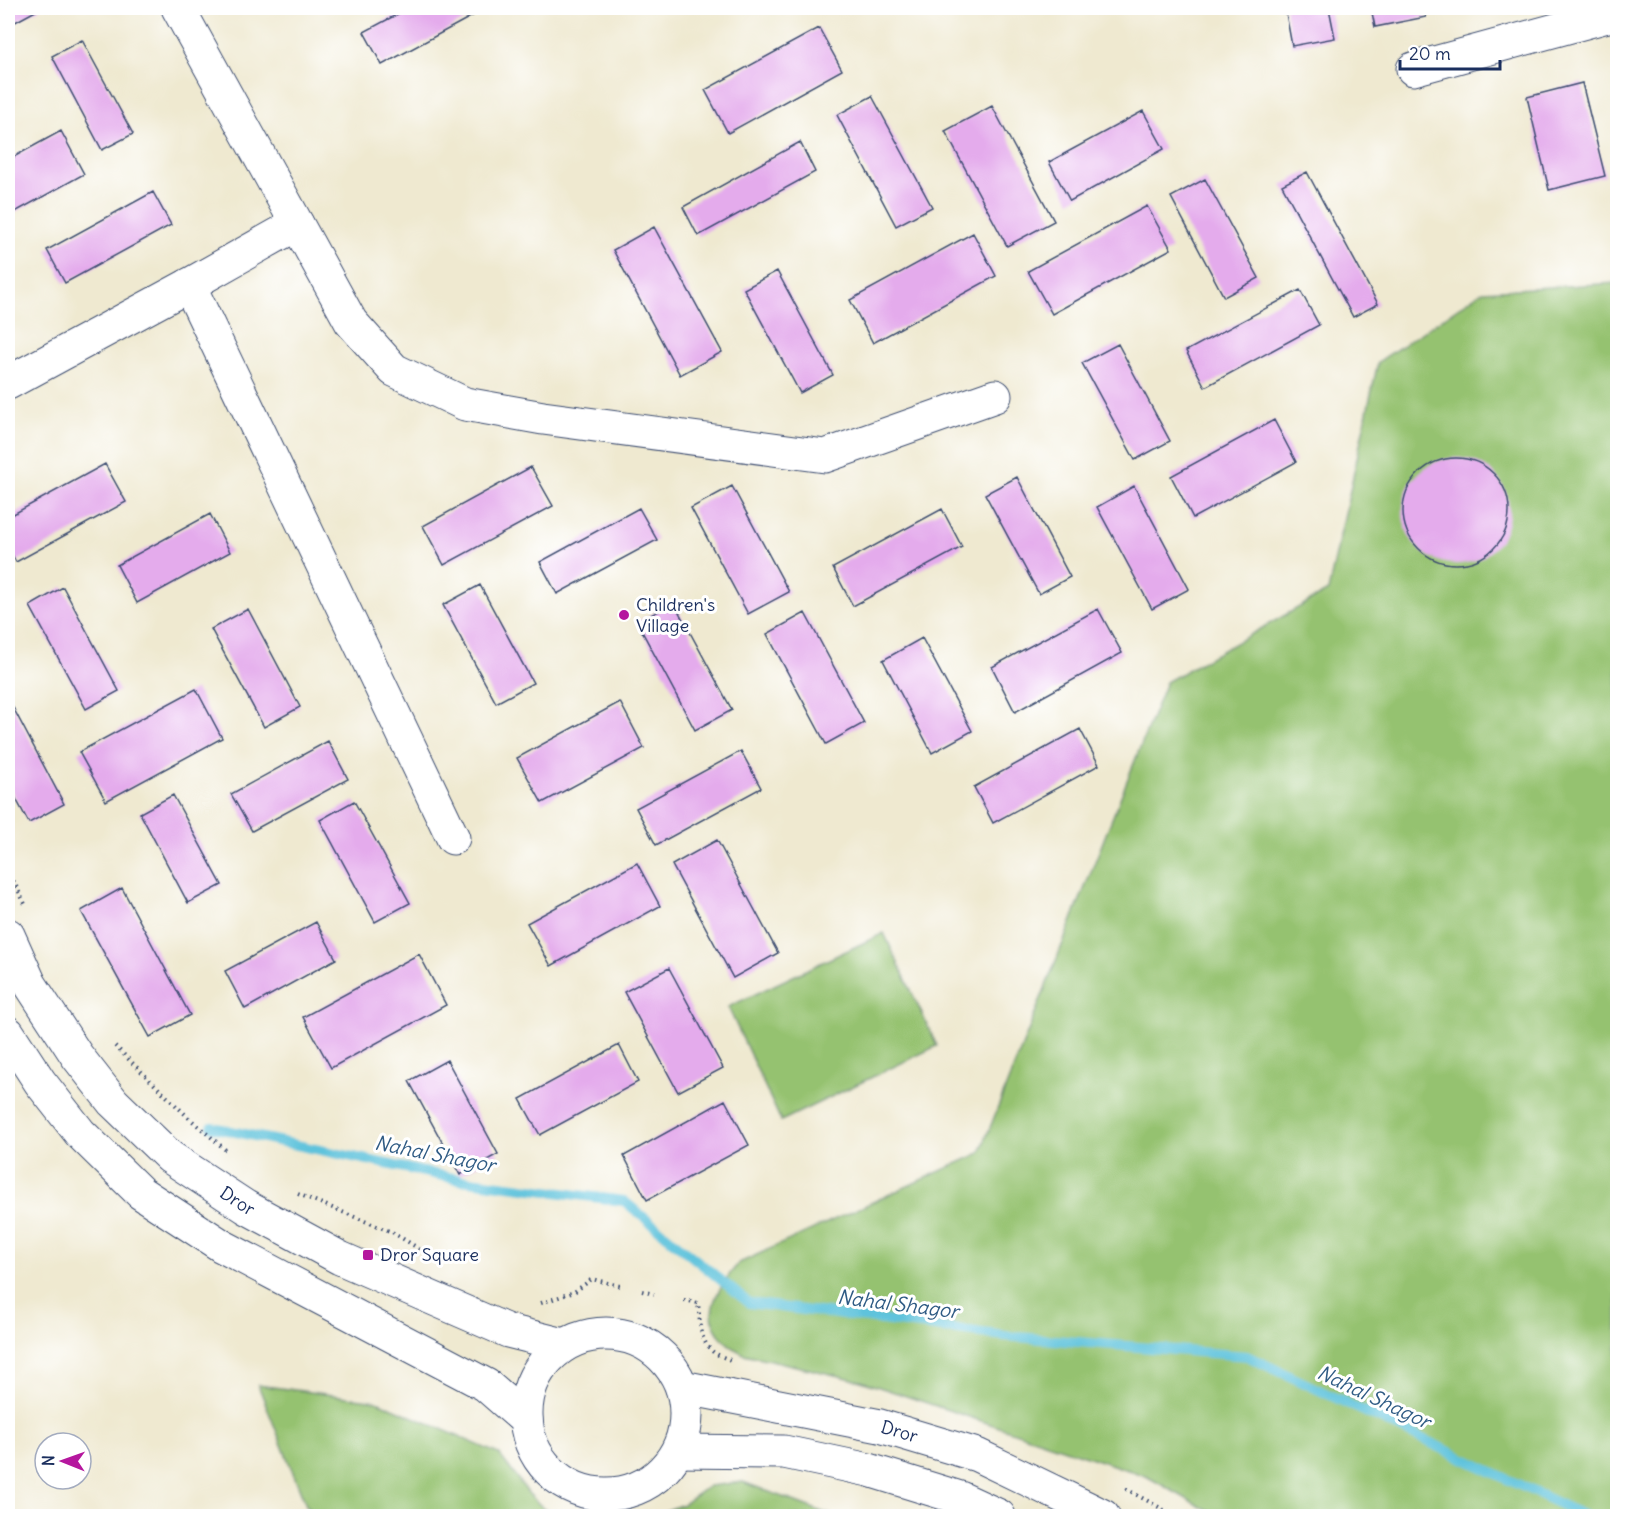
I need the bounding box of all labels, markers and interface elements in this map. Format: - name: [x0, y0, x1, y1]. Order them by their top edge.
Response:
- scale bar: [1400, 33, 1500, 71]
- text: 20 m: [1409, 42, 1451, 65]
- place label: Children's Village: [636, 593, 715, 637]
- marker: Children's Village: [617, 608, 631, 622]
- water label: Nahal Shagor: [373, 1130, 500, 1178]
- street label: Dror: [216, 1181, 260, 1221]
- place label: Dror Square: [380, 1243, 479, 1266]
- marker: Dror Square: [361, 1248, 375, 1262]
- water label: Nahal Shagor: [836, 1284, 963, 1324]
- water label: Nahal Shagor: [1314, 1359, 1437, 1435]
- street label: Dror: [878, 1415, 921, 1448]
- north arrow: [33, 1431, 93, 1491]
- text: N: [38, 1455, 58, 1466]

